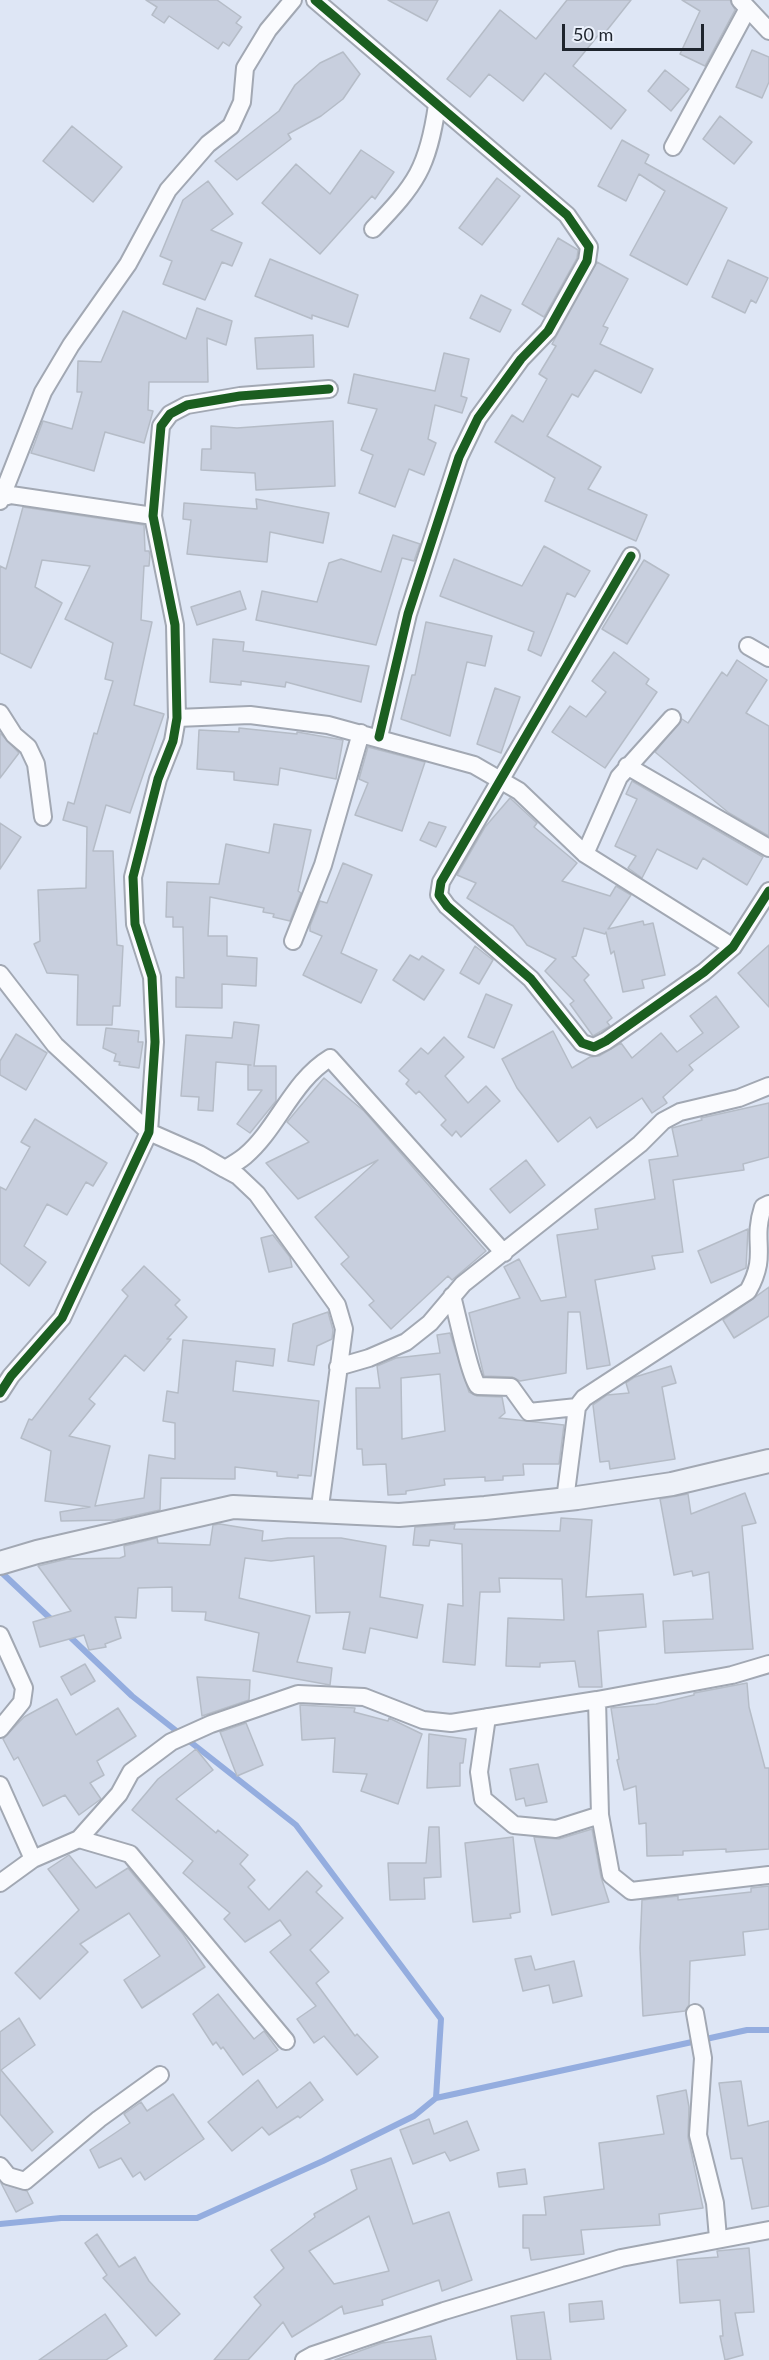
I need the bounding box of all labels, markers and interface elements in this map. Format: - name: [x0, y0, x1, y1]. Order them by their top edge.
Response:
- scale bar: [565, 12, 708, 50]
- text: 50 m: [573, 23, 613, 45]

